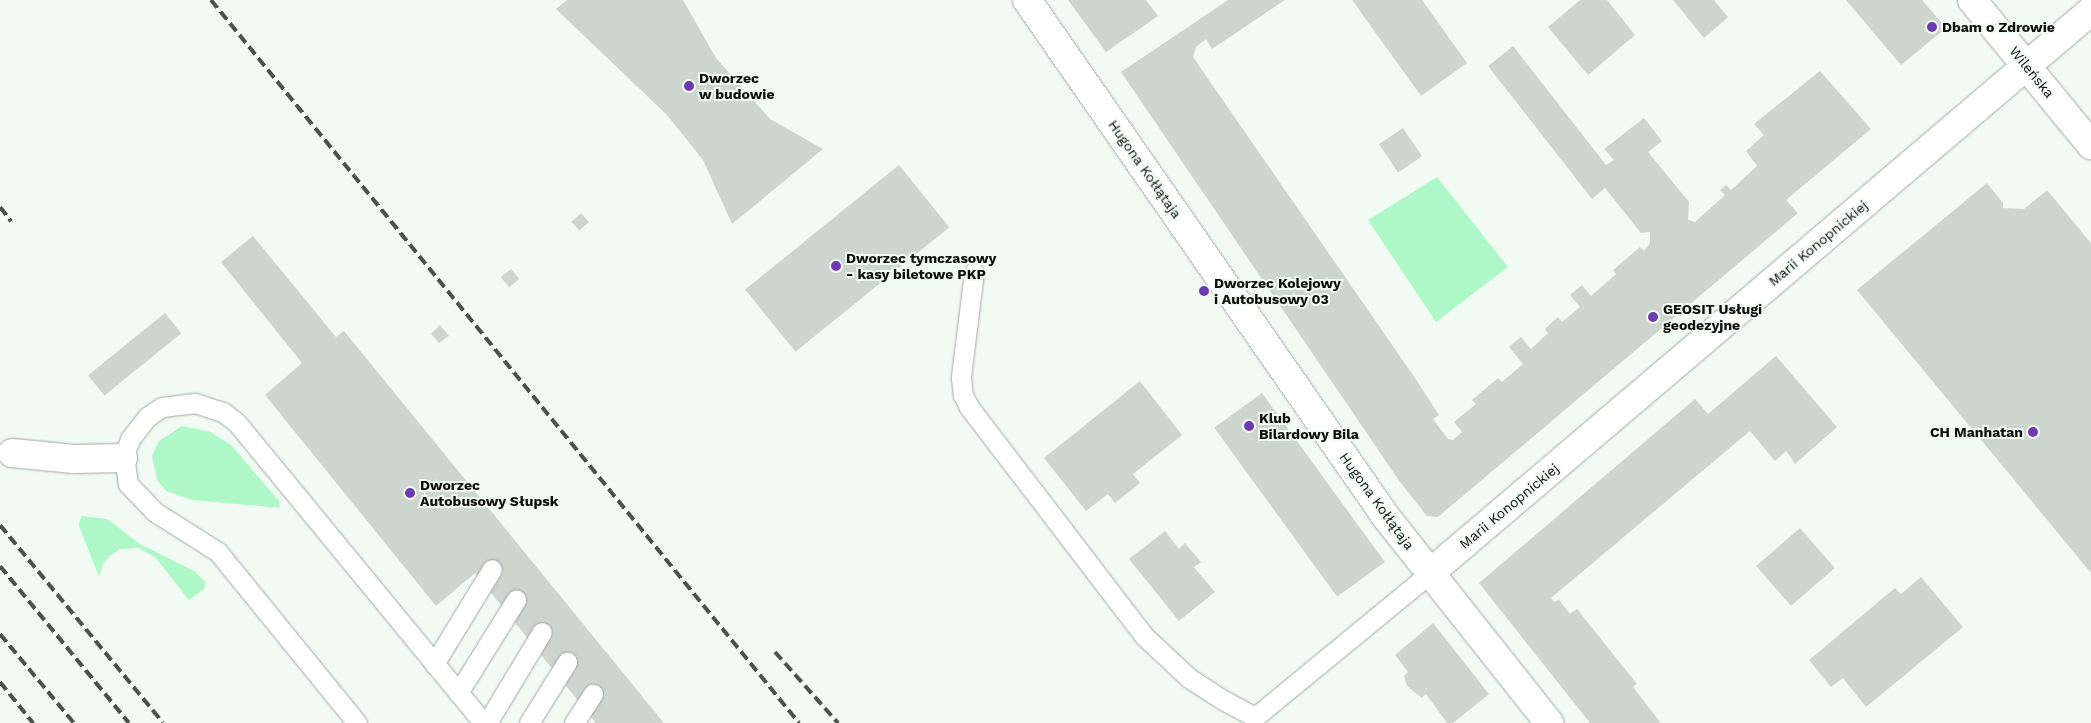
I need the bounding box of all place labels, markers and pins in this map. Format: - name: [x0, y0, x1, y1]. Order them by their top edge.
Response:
- place label: Dbam o Zdrowie: [1942, 19, 2055, 35]
- marker: Dbam o Zdrowie: [1926, 21, 1938, 33]
- place label: Dworzec w budowie: [699, 70, 775, 102]
- marker: Dworzec w budowie: [683, 80, 695, 92]
- place label: Dworzec tymczasowy - kasy biletowe PKP: [846, 250, 997, 282]
- marker: Dworzec tymczasowy - kasy biletowe PKP: [830, 260, 842, 272]
- place label: Dworzec Kolejowy i Autobusowy 03: [1214, 275, 1341, 308]
- marker: Dworzec Kolejowy i Autobusowy 03: [1198, 285, 1210, 297]
- place label: GEOSIT Usługi geodezyjne: [1663, 301, 1762, 334]
- marker: GEOSIT Usługi geodezyjne: [1647, 311, 1659, 323]
- place label: Klub Bilardowy Bila: [1259, 410, 1359, 442]
- marker: Klub Bilardowy Bila: [1243, 420, 1255, 432]
- place label: CH Manhatan: [1930, 424, 2023, 440]
- marker: CH Manhatan: [2027, 426, 2039, 438]
- place label: Dworzec Autobusowy Słupsk: [420, 477, 559, 510]
- marker: Dworzec Autobusowy Słupsk: [404, 487, 416, 499]

